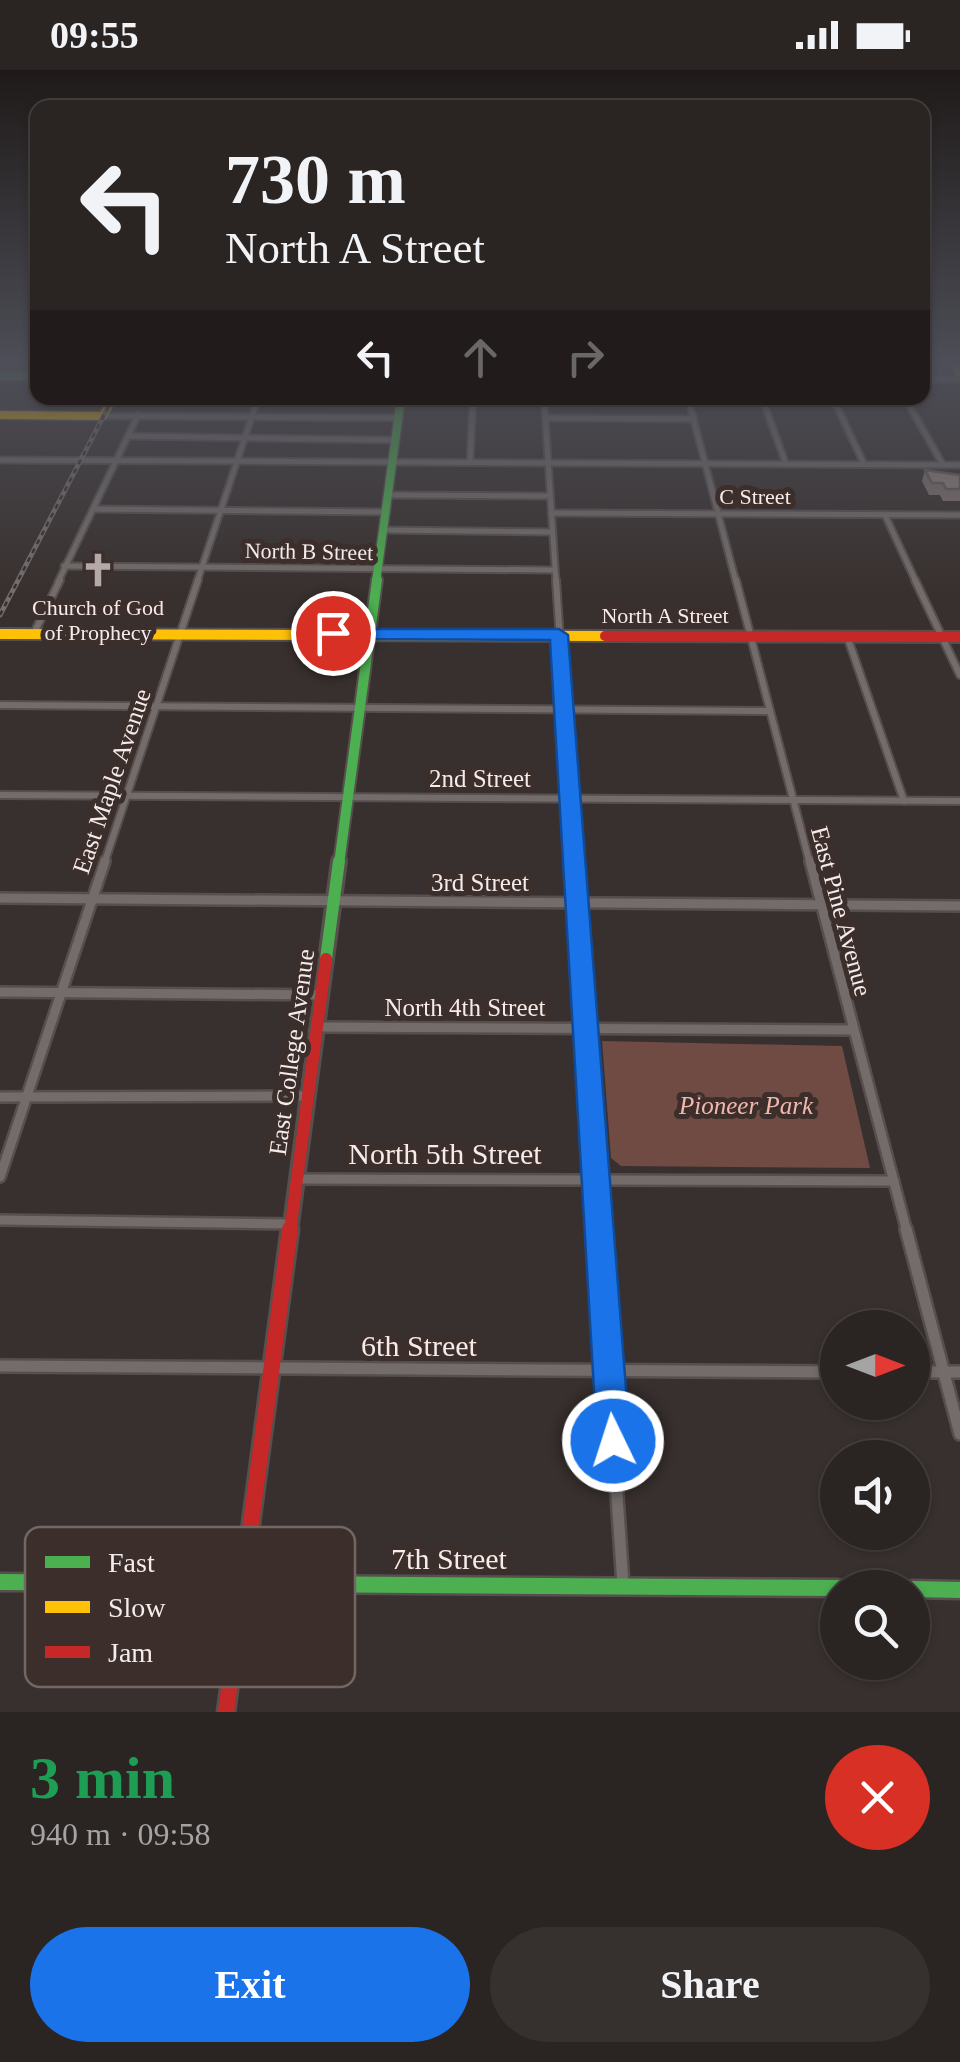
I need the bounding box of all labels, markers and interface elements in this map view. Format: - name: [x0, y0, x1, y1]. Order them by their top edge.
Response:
- text: 09:55: [50, 14, 139, 56]
- icon: left: [60, 140, 190, 270]
- text: 730 m: [225, 141, 406, 218]
- text: North A Street: [225, 223, 485, 273]
- icon: left: [348, 330, 403, 385]
- icon: ahead: [453, 330, 508, 385]
- icon: right: [558, 330, 613, 385]
- street label: C Street: [719, 484, 791, 509]
- street label: North B Street: [245, 538, 373, 565]
- church icon: Church of God of Prophecy: [79, 551, 117, 589]
- pin: [291, 591, 376, 676]
- place label: Church of God of Prophecy: [32, 595, 164, 645]
- street label: North A Street: [601, 603, 729, 628]
- icon: arrive: [306, 606, 361, 661]
- street label: East Maple Avenue: [67, 685, 156, 877]
- street label: 2nd Street: [429, 765, 531, 792]
- street label: East Pine Avenue: [806, 823, 877, 999]
- street label: 3rd Street: [431, 869, 529, 896]
- street label: East College Avenue: [264, 947, 319, 1157]
- street label: North 4th Street: [384, 994, 546, 1021]
- park label: Pioneer Park: [678, 1092, 814, 1119]
- street label: North 5th Street: [348, 1137, 542, 1170]
- north arrow: [820, 1310, 930, 1420]
- map controls: [820, 1310, 930, 1680]
- street label: 6th Street: [361, 1329, 478, 1362]
- position arrow: [561, 1389, 665, 1493]
- button: sound: [820, 1440, 930, 1550]
- legend: [25, 1527, 355, 1687]
- street label: 7th Street: [391, 1542, 508, 1575]
- text: Fast: [108, 1547, 155, 1578]
- button: search: [820, 1570, 930, 1680]
- text: Slow: [108, 1592, 166, 1623]
- text: Jam: [108, 1637, 153, 1668]
- text: 3 min: [30, 1745, 175, 1811]
- button: close: [825, 1745, 930, 1850]
- text: 940 m · 09:58: [30, 1816, 210, 1852]
- button: Exit: [30, 1927, 470, 2042]
- button: Share: [490, 1927, 930, 2042]

